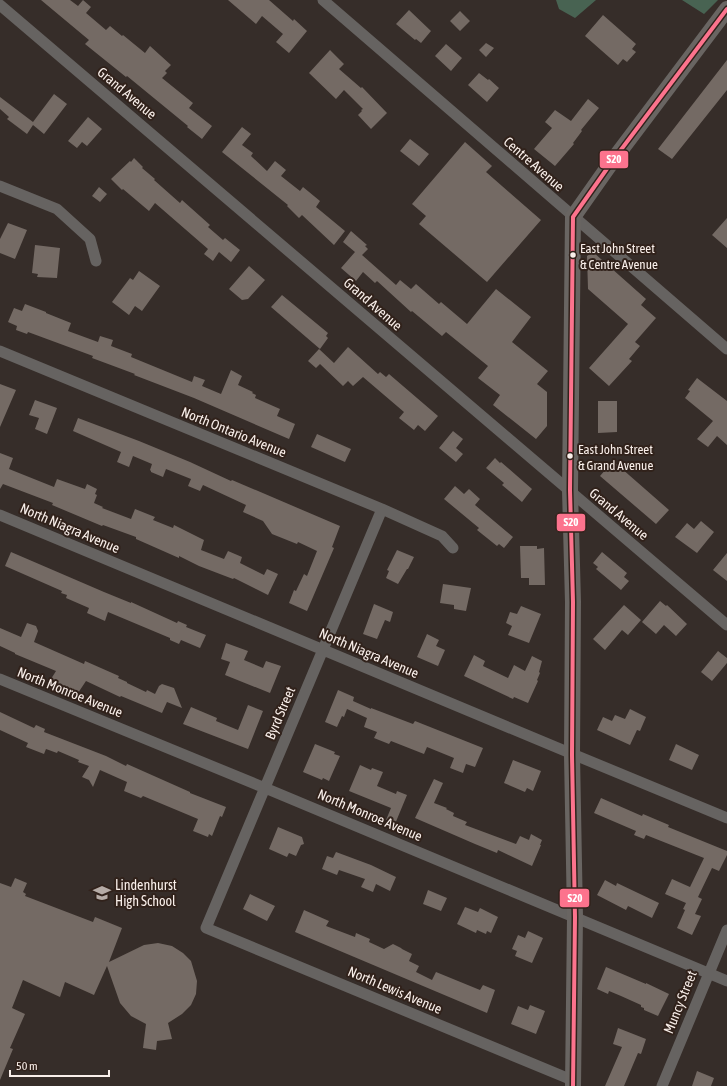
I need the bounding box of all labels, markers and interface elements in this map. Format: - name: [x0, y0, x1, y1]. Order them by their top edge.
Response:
- street label: Grand Avenue: [94, 64, 160, 122]
- street label: Centre Avenue: [501, 133, 567, 195]
- line badge: S20: [599, 150, 629, 169]
- text: S20: [607, 153, 621, 165]
- place label: East John Street & Centre Avenue: [580, 241, 658, 272]
- marker: East John Street & Centre Avenue: [568, 250, 578, 260]
- street label: Grand Avenue: [341, 274, 405, 334]
- street label: North Ontario Avenue: [179, 404, 289, 460]
- place label: East John Street & Grand Avenue: [578, 442, 653, 473]
- marker: East John Street & Grand Avenue: [565, 451, 575, 461]
- street label: Grand Avenue: [586, 485, 652, 543]
- street label: North Niagra Avenue: [18, 500, 122, 556]
- line badge: S20: [556, 513, 586, 532]
- text: S20: [564, 516, 578, 528]
- street label: North Niagra Avenue: [317, 625, 421, 681]
- street label: North Monroe Avenue: [15, 664, 125, 720]
- street label: Byrd Street: [262, 684, 298, 742]
- street label: North Monroe Avenue: [315, 786, 425, 844]
- place label: Lindenhurst High School: [115, 877, 177, 909]
- school or university icon: Lindenhurst High School: [92, 883, 112, 903]
- line badge: S20: [559, 888, 590, 908]
- text: S20: [568, 892, 582, 904]
- street label: North Lewis Avenue: [346, 963, 444, 1017]
- street label: Muncy Street: [660, 968, 700, 1036]
- scale bar: [10, 1052, 109, 1078]
- text: 50 m: [16, 1059, 38, 1073]

